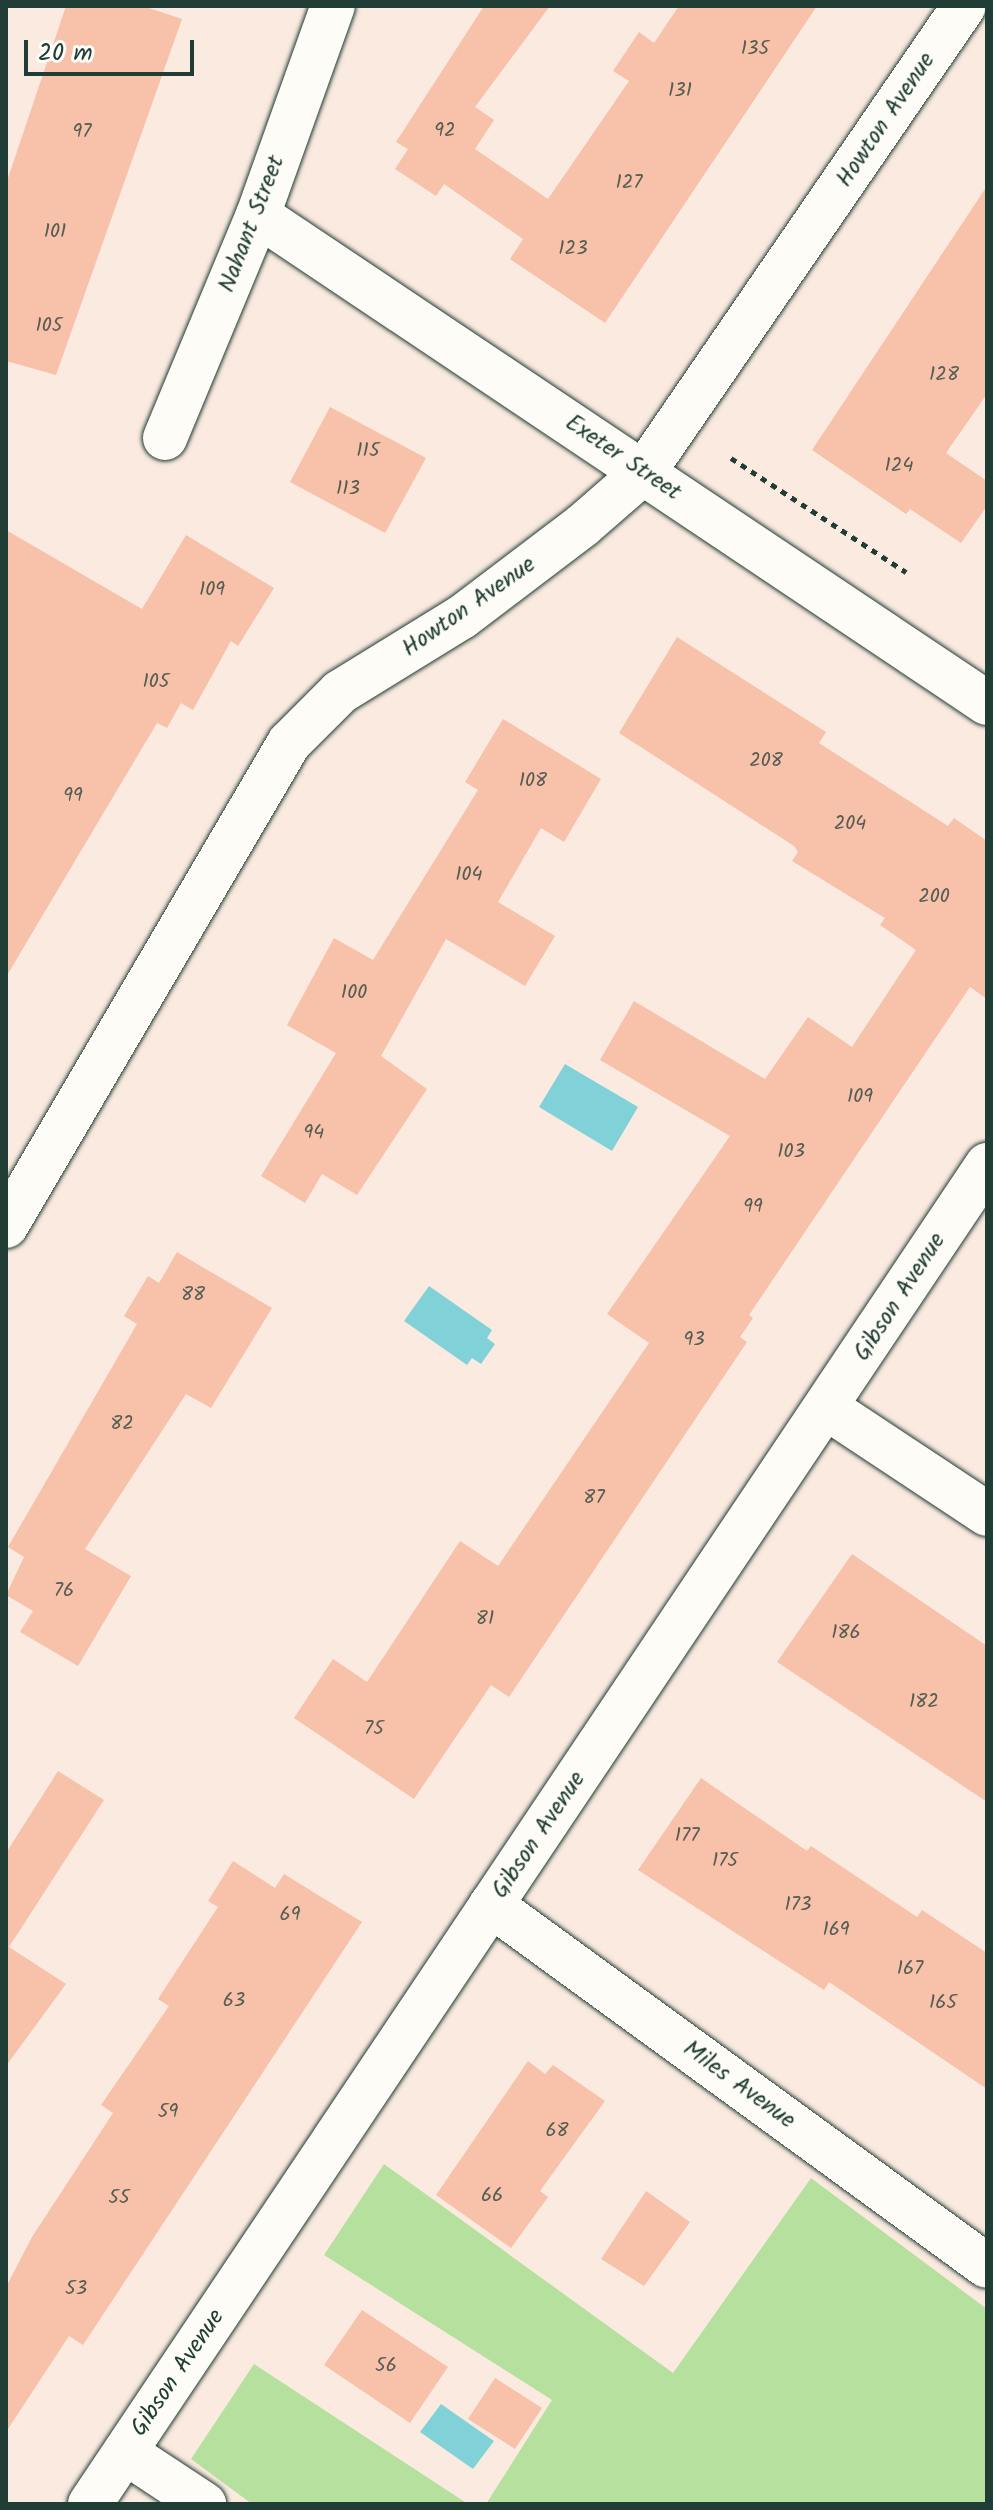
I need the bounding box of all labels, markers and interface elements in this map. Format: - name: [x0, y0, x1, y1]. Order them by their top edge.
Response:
- scale bar: [28, 24, 198, 74]
- text: 20 m: [38, 34, 93, 73]
- house number: 135: [741, 37, 769, 61]
- street label: Howton Avenue: [830, 47, 942, 193]
- house number: 131: [668, 79, 692, 103]
- house number: 92: [434, 119, 456, 143]
- house number: 97: [73, 120, 91, 144]
- street label: Nahant Street: [213, 152, 291, 296]
- house number: 127: [615, 171, 643, 195]
- house number: 101: [44, 220, 66, 244]
- house number: 123: [558, 237, 588, 261]
- house number: 105: [35, 314, 63, 338]
- house number: 128: [929, 363, 959, 387]
- street label: Exeter Street: [560, 409, 686, 507]
- house number: 115: [356, 439, 380, 463]
- house number: 124: [885, 454, 913, 478]
- house number: 113: [336, 477, 360, 501]
- street label: Howton Avenue: [397, 550, 541, 664]
- house number: 109: [199, 578, 225, 602]
- house number: 105: [142, 670, 170, 694]
- house number: 208: [749, 749, 783, 773]
- house number: 108: [519, 769, 547, 793]
- house number: 99: [63, 784, 83, 808]
- house number: 204: [834, 812, 866, 836]
- house number: 104: [455, 863, 483, 887]
- house number: 200: [918, 885, 950, 909]
- house number: 100: [341, 981, 367, 1005]
- house number: 109: [847, 1085, 873, 1109]
- house number: 94: [304, 1121, 324, 1145]
- house number: 103: [777, 1140, 805, 1164]
- house number: 99: [743, 1195, 763, 1219]
- street label: Gibson Avenue: [848, 1227, 952, 1367]
- house number: 88: [181, 1283, 205, 1307]
- house number: 93: [683, 1328, 705, 1352]
- house number: 82: [110, 1412, 134, 1436]
- house number: 87: [583, 1486, 605, 1510]
- house number: 76: [54, 1579, 74, 1603]
- house number: 81: [476, 1607, 494, 1631]
- house number: 186: [831, 1621, 861, 1645]
- house number: 182: [909, 1690, 939, 1714]
- house number: 75: [364, 1717, 384, 1741]
- street label: Gibson Avenue: [486, 1766, 592, 1904]
- house number: 177: [675, 1824, 699, 1848]
- house number: 175: [712, 1849, 738, 1873]
- house number: 173: [785, 1893, 811, 1917]
- house number: 69: [280, 1903, 300, 1927]
- house number: 169: [822, 1918, 850, 1942]
- house number: 167: [897, 1957, 923, 1981]
- house number: 63: [223, 1989, 245, 2013]
- house number: 165: [929, 1991, 957, 2015]
- street label: Miles Avenue: [677, 2035, 801, 2135]
- house number: 59: [158, 2100, 178, 2124]
- house number: 68: [545, 2119, 569, 2143]
- house number: 66: [481, 2184, 503, 2208]
- house number: 55: [108, 2186, 130, 2210]
- house number: 53: [65, 2277, 87, 2301]
- street label: Gibson Avenue: [125, 2304, 231, 2442]
- house number: 56: [375, 2354, 397, 2378]

